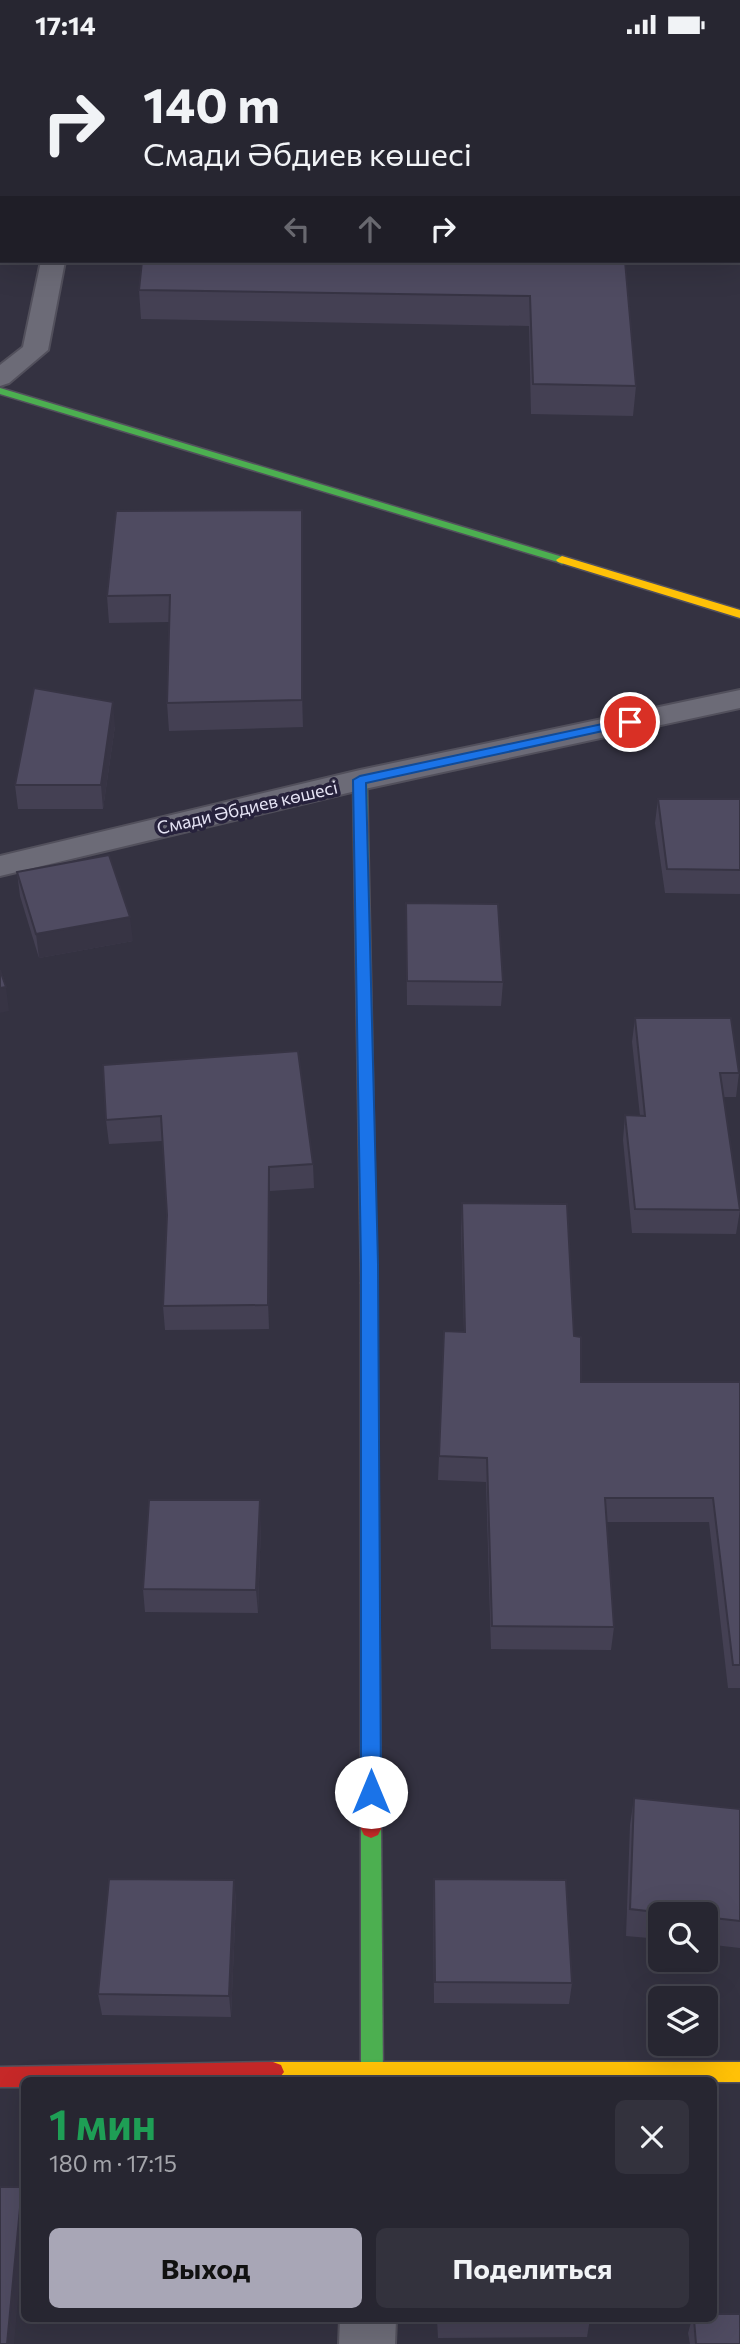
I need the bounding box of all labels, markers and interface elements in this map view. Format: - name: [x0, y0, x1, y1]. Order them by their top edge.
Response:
- text: 17:14: [35, 9, 96, 40]
- text: 140 m: [143, 73, 280, 133]
- icon: right: [28, 77, 119, 168]
- text: Смади Әбдиев көшесі: [143, 133, 472, 173]
- icon: left: [278, 210, 316, 248]
- icon: ahead: [351, 210, 389, 248]
- icon: right: [424, 210, 462, 248]
- pin: [600, 692, 660, 752]
- icon: arrive: [611, 703, 649, 741]
- street label: Смади Әбдиев көшесі: [154, 775, 340, 839]
- position arrow: [334, 1755, 408, 1829]
- map controls: [648, 1902, 718, 2056]
- button: search: [648, 1902, 718, 1972]
- button: layers: [648, 1986, 718, 2056]
- text: 1 мин: [49, 2097, 156, 2149]
- button: close: [615, 2100, 689, 2174]
- text: 180 m · 17:15: [49, 2149, 177, 2177]
- button: Выход: [49, 2228, 362, 2308]
- button: Поделиться: [376, 2228, 689, 2308]

